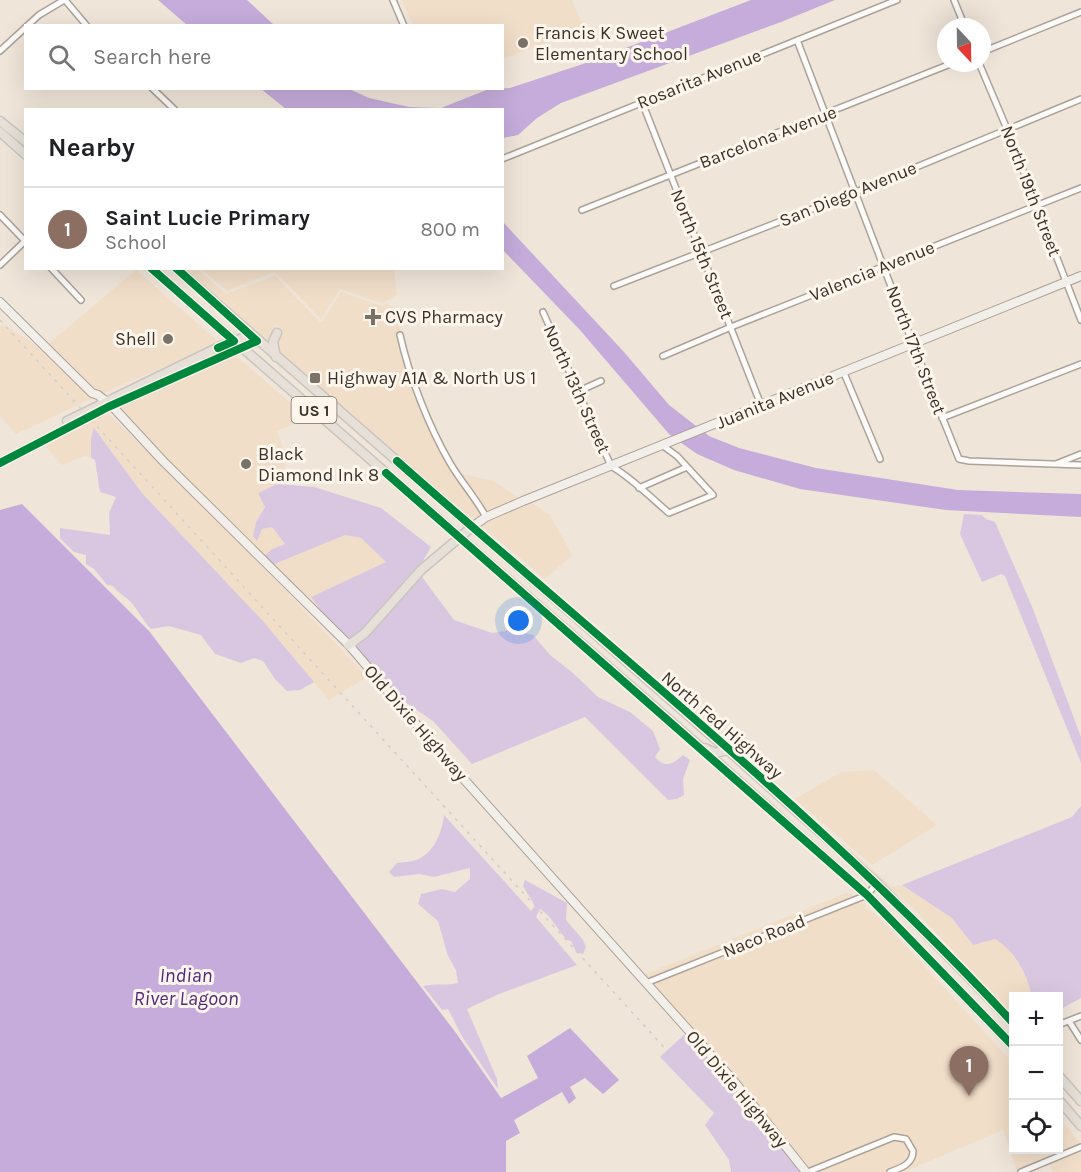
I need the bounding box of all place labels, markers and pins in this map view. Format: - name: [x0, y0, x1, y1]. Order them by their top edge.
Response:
- place label: Francis K Sweet Elementary School: [535, 22, 688, 65]
- marker: Francis K Sweet Elementary School: [516, 36, 530, 50]
- place label: CVS Pharmacy: [385, 306, 504, 328]
- marker: CVS Pharmacy: [366, 310, 380, 324]
- place label: Shell: [115, 328, 156, 350]
- marker: Shell: [161, 332, 175, 346]
- place label: Highway A1A & North US 1: [327, 367, 536, 389]
- marker: Highway A1A & North US 1: [308, 371, 322, 385]
- place label: Black Diamond Ink 8: [258, 443, 379, 486]
- marker: Black Diamond Ink 8: [239, 457, 253, 471]
- pin: 1: [950, 1046, 988, 1096]

